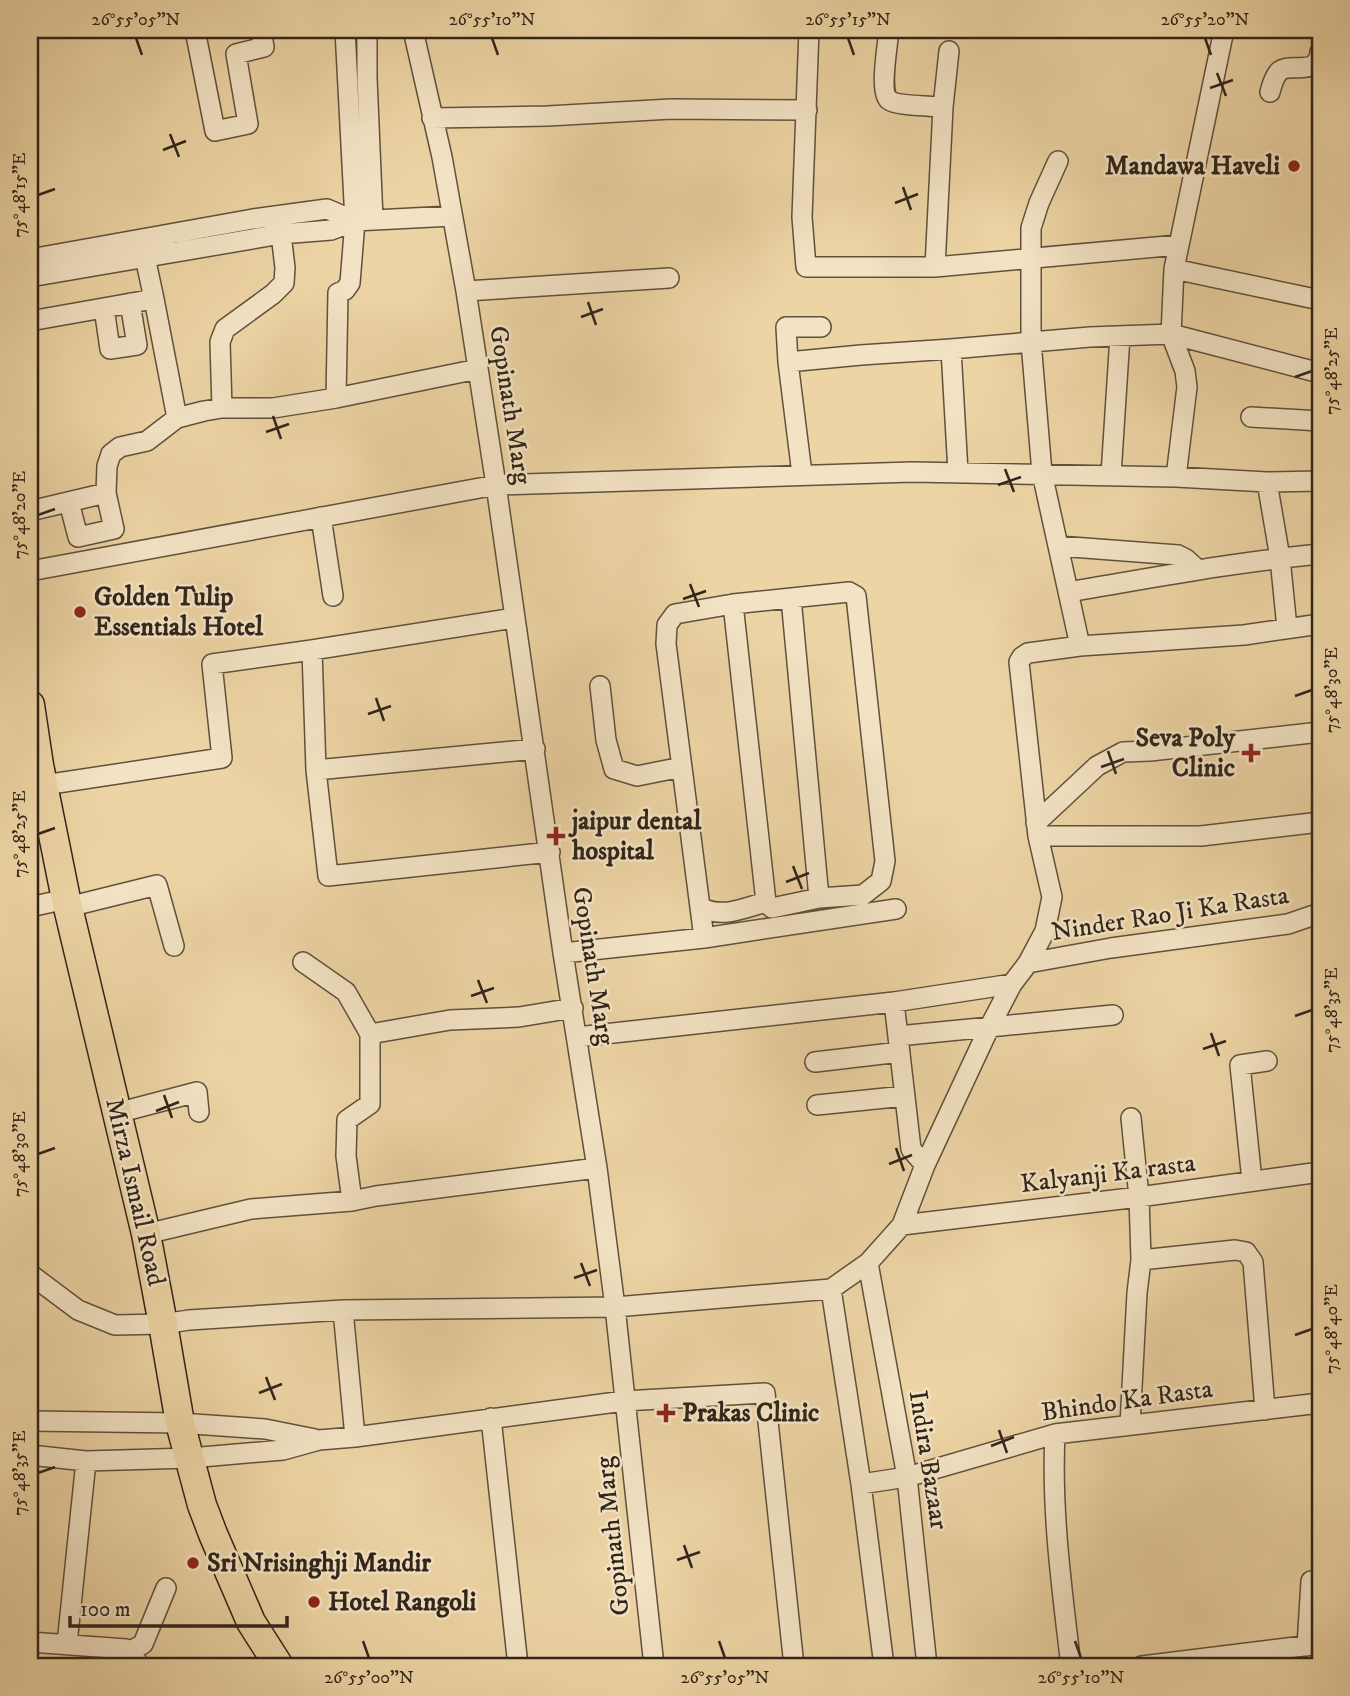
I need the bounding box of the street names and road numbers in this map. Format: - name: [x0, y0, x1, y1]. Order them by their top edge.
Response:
- street label: Gopinath Marg: [481, 323, 539, 487]
- street label: Ninder Rao Ji Ka Rasta: [1049, 879, 1291, 949]
- street label: Gopinath Marg: [564, 884, 622, 1048]
- street label: Mirza Ismail Road: [97, 1095, 173, 1289]
- street label: Kalyanji Ka rasta: [1019, 1147, 1197, 1201]
- street label: Bhindo Ka Rasta: [1039, 1373, 1215, 1429]
- street label: Indira Bazaar: [901, 1388, 955, 1532]
- street label: Gopinath Marg: [588, 1454, 638, 1617]

